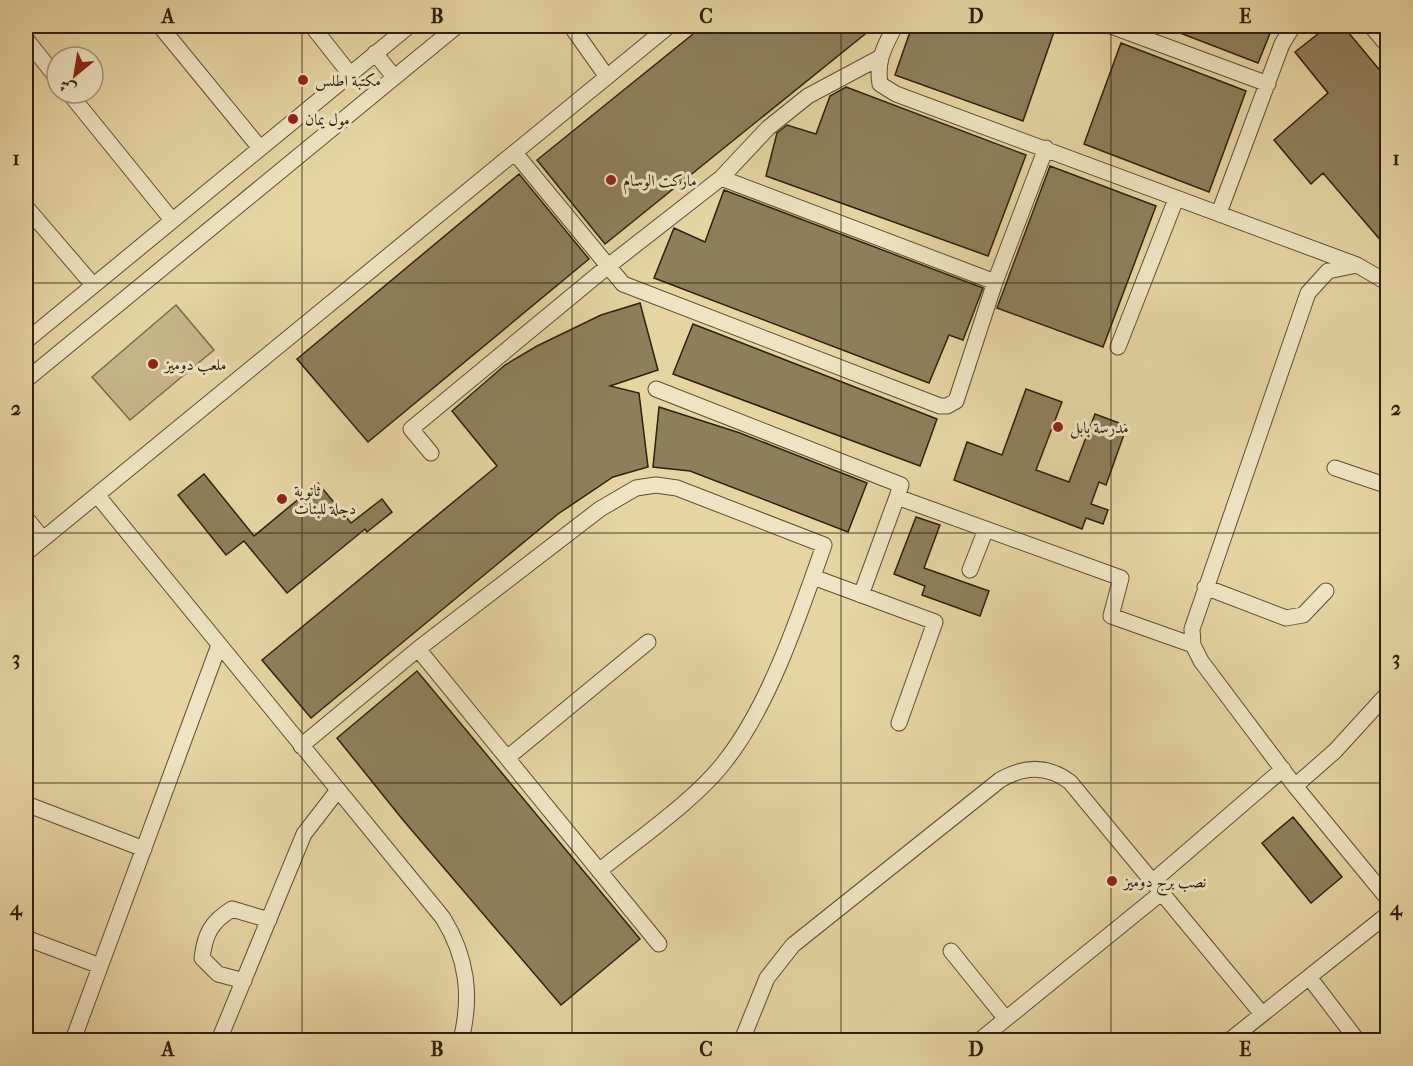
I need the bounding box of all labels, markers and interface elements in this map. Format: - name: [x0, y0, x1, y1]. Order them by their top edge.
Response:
- text: A: [160, 5, 176, 28]
- text: B: [430, 5, 444, 28]
- text: C: [699, 5, 713, 28]
- text: D: [968, 5, 984, 28]
- text: E: [1239, 5, 1251, 28]
- north arrow: [45, 45, 105, 105]
- place label: مكتبة اطلس: [315, 71, 381, 91]
- marker: مكتبة اطلس: [296, 73, 310, 87]
- text: ش: [56, 75, 79, 100]
- place label: مول يمان: [305, 110, 350, 130]
- marker: مول يمان: [286, 112, 300, 126]
- text: 1: [12, 147, 20, 170]
- text: 1: [1392, 147, 1400, 170]
- place label: ماركت الوسام: [623, 171, 697, 195]
- marker: ماركت الوسام: [604, 173, 618, 187]
- place label: ملعب دوميز: [163, 355, 226, 375]
- marker: ملعب دوميز: [146, 357, 160, 371]
- text: 2: [11, 397, 21, 420]
- text: 2: [1391, 397, 1401, 420]
- place label: مدرسة بابل: [1070, 418, 1129, 439]
- marker: مدرسة بابل: [1051, 420, 1065, 434]
- place label: ثانوية دجلة للبنات: [294, 481, 356, 518]
- marker: ثانوية دجلة للبنات: [275, 492, 289, 506]
- text: 3: [12, 647, 20, 670]
- text: 3: [1392, 647, 1400, 670]
- place label: نصب برج دوميز: [1122, 872, 1206, 896]
- marker: نصب برج دوميز: [1105, 874, 1119, 888]
- text: 4: [9, 897, 23, 921]
- text: 4: [1389, 897, 1403, 921]
- text: A: [160, 1038, 176, 1061]
- text: B: [430, 1038, 444, 1061]
- text: C: [699, 1038, 713, 1061]
- text: D: [968, 1038, 984, 1061]
- text: E: [1239, 1038, 1251, 1061]

